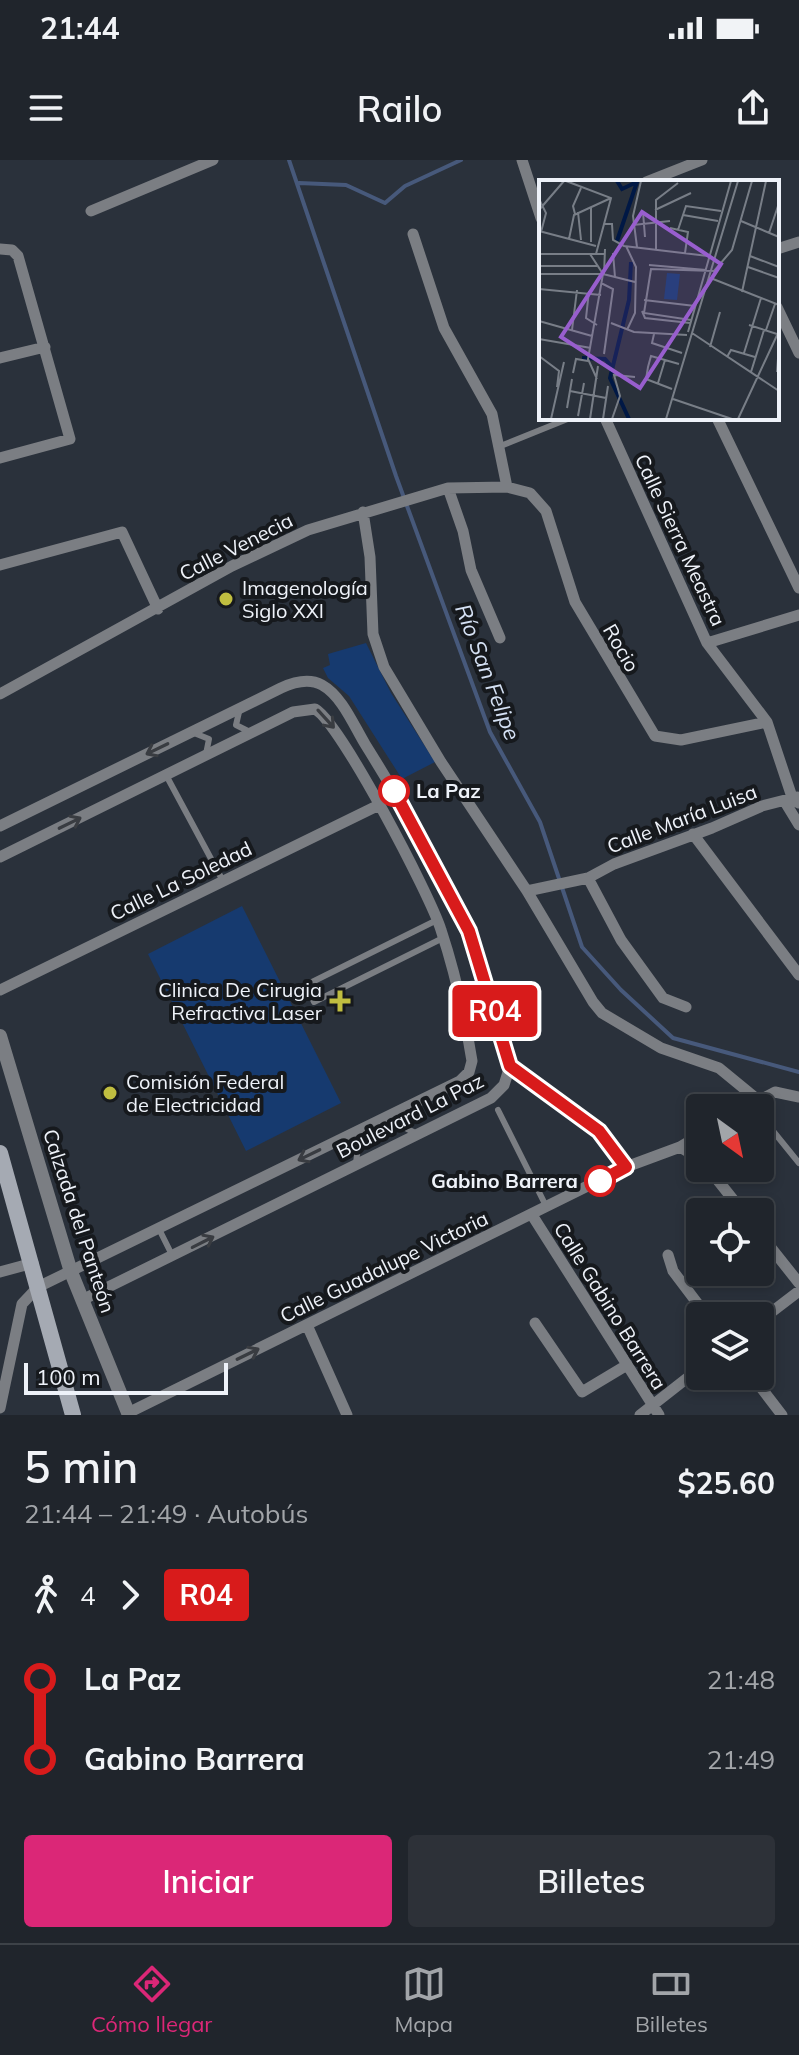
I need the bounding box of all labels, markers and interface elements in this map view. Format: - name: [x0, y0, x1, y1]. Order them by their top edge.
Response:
- text: 21:44: [40, 9, 119, 47]
- icon: menu: [24, 86, 68, 130]
- text: Railo: [357, 86, 442, 131]
- icon: share: [731, 86, 775, 130]
- inset map: [539, 180, 779, 420]
- street label: Calle Sierra Meastra: [630, 450, 731, 630]
- street label: Calle Venecia: [175, 507, 297, 586]
- place label: Imagenología Siglo XXI: [242, 575, 368, 623]
- marker: Imagenología Siglo XXI: [217, 590, 235, 608]
- water label: Río San Felipe: [449, 600, 527, 744]
- street label: Rocio: [598, 619, 645, 676]
- one-way arrow: [317, 709, 335, 729]
- one-way arrow: [146, 741, 170, 757]
- marker: La Paz: [379, 776, 409, 806]
- place label: La Paz: [416, 778, 481, 803]
- street label: Calle María Luisa: [603, 778, 760, 859]
- one-way arrow: [57, 815, 81, 830]
- street label: Calle La Soledad: [106, 835, 256, 926]
- place label: Clinica De Cirugia Refractiva Laser: [158, 977, 323, 1025]
- line badge: R04: [449, 985, 541, 1037]
- marker: Clinica De Cirugia Refractiva Laser: [329, 990, 351, 1012]
- text: R04: [468, 993, 522, 1028]
- street label: Boulevard La Paz: [332, 1068, 488, 1163]
- place label: Comisión Federal de Electricidad: [126, 1069, 284, 1117]
- marker: Comisión Federal de Electricidad: [101, 1084, 119, 1102]
- north arrow: [686, 1094, 774, 1182]
- map controls: [686, 1094, 774, 1390]
- street label: Calzada del Panteón: [38, 1126, 121, 1316]
- one-way arrow: [298, 1148, 322, 1163]
- marker: Gabino Barrera: [585, 1166, 615, 1196]
- place label: Gabino Barrera: [431, 1168, 578, 1193]
- button: locate: [686, 1198, 774, 1286]
- street label: Calle Guadalupe Victoria: [276, 1205, 492, 1328]
- street label: Calle Gabino Barrera: [549, 1217, 672, 1394]
- one-way arrow: [190, 1233, 214, 1249]
- button: layers: [686, 1302, 774, 1390]
- one-way arrow: [236, 1346, 260, 1361]
- scale bar: [24, 1359, 228, 1395]
- text: 100 m: [36, 1363, 101, 1391]
- text: 5 min: [24, 1439, 138, 1494]
- text: $25.60: [678, 1464, 775, 1502]
- text: 21:44 – 21:49 · Autobús: [24, 1497, 308, 1530]
- icon: walk: [24, 1573, 68, 1617]
- icon: forward: [108, 1573, 152, 1617]
- text: R04: [180, 1577, 233, 1612]
- text: 4: [80, 1579, 96, 1612]
- text: La Paz: [84, 1660, 181, 1698]
- text: 21:48: [707, 1663, 775, 1696]
- text: Gabino Barrera: [84, 1740, 305, 1778]
- text: 21:49: [707, 1743, 775, 1776]
- button: Iniciar: [24, 1835, 392, 1927]
- button: Billetes: [408, 1835, 775, 1927]
- tab: Cómo llegar: [91, 1962, 212, 2038]
- tab: Mapa: [394, 1962, 453, 2038]
- tab: Billetes: [635, 1962, 708, 2038]

